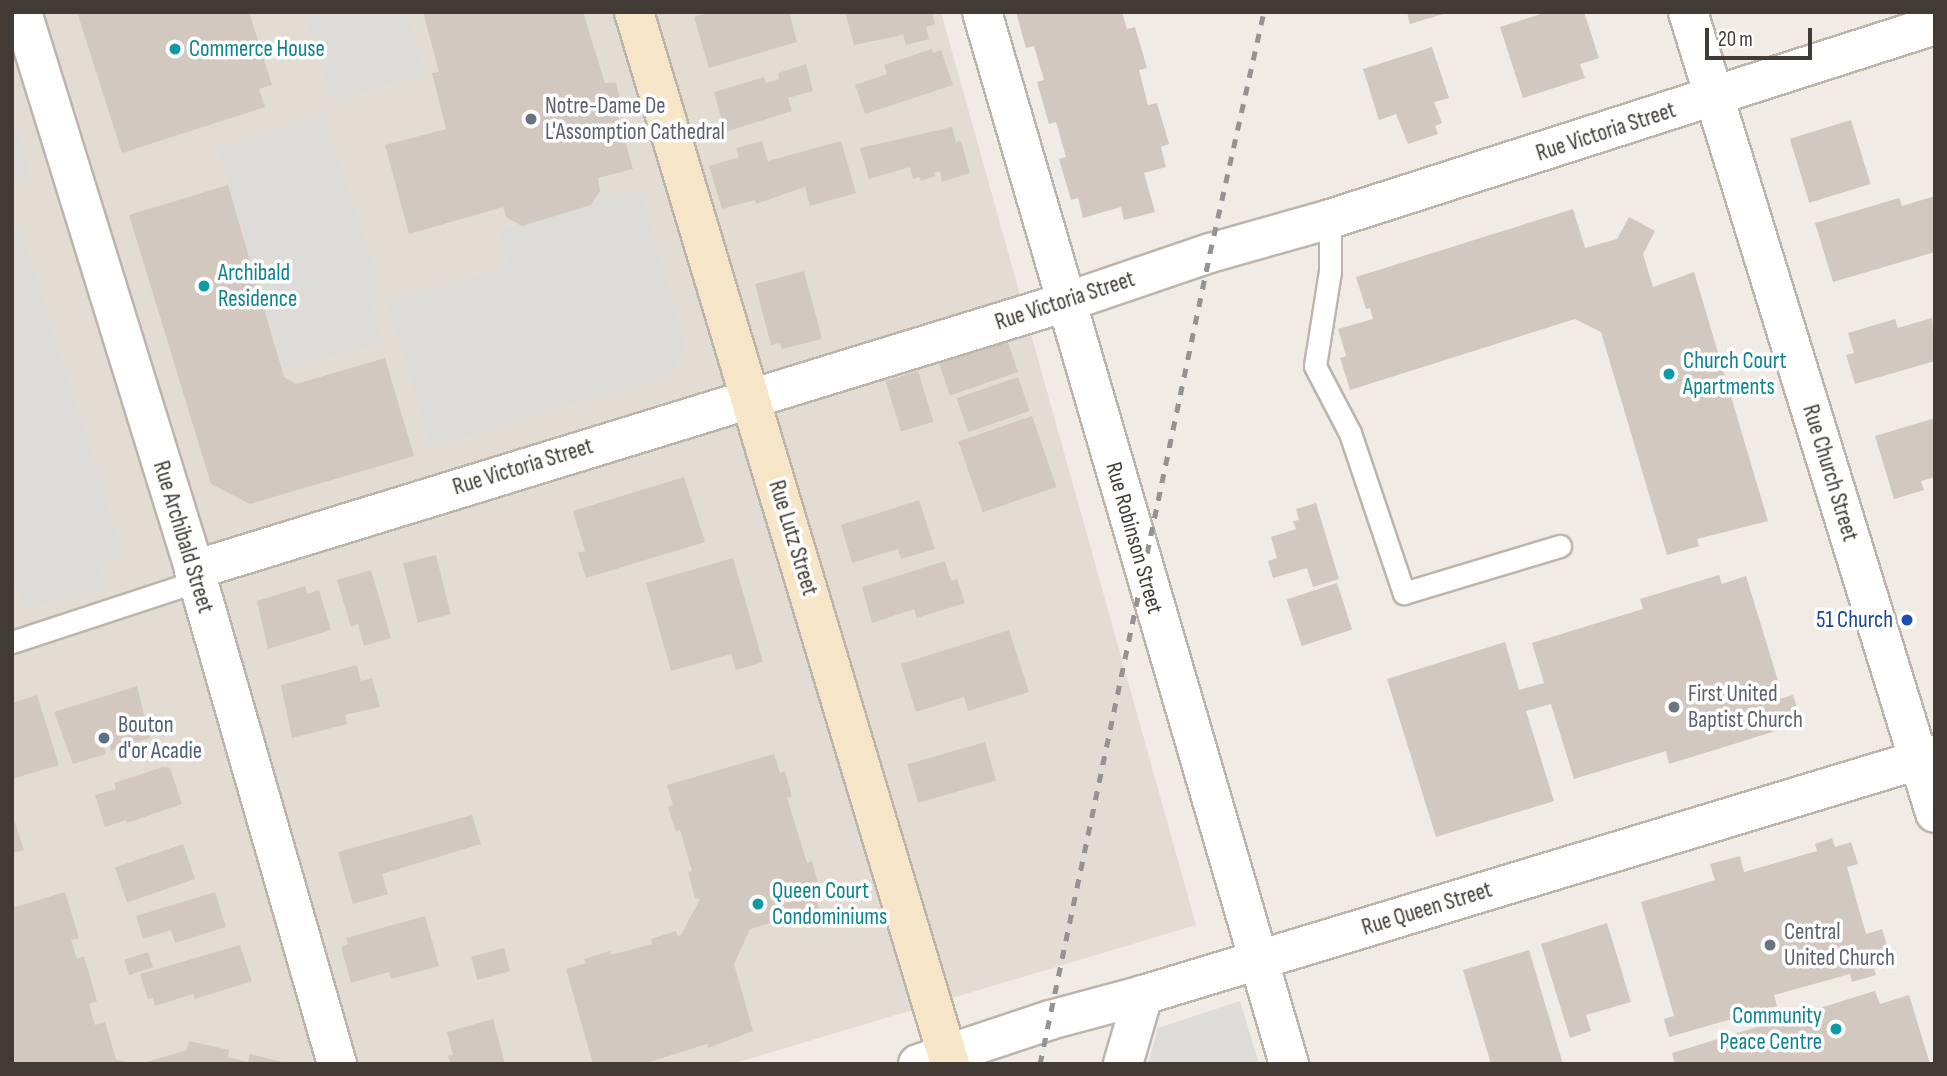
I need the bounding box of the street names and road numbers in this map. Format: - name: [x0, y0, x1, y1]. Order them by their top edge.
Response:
- street label: Rue Victoria Street: [1533, 96, 1679, 168]
- street label: Rue Victoria Street: [992, 265, 1138, 337]
- street label: Rue Church Street: [1796, 401, 1864, 545]
- street label: Rue Victoria Street: [450, 433, 596, 501]
- street label: Rue Archibald Street: [147, 458, 219, 616]
- street label: Rue Robinson Street: [1099, 459, 1169, 617]
- street label: Rue Lutz Street: [762, 477, 824, 599]
- street label: Rue Queen Street: [1359, 876, 1495, 942]

